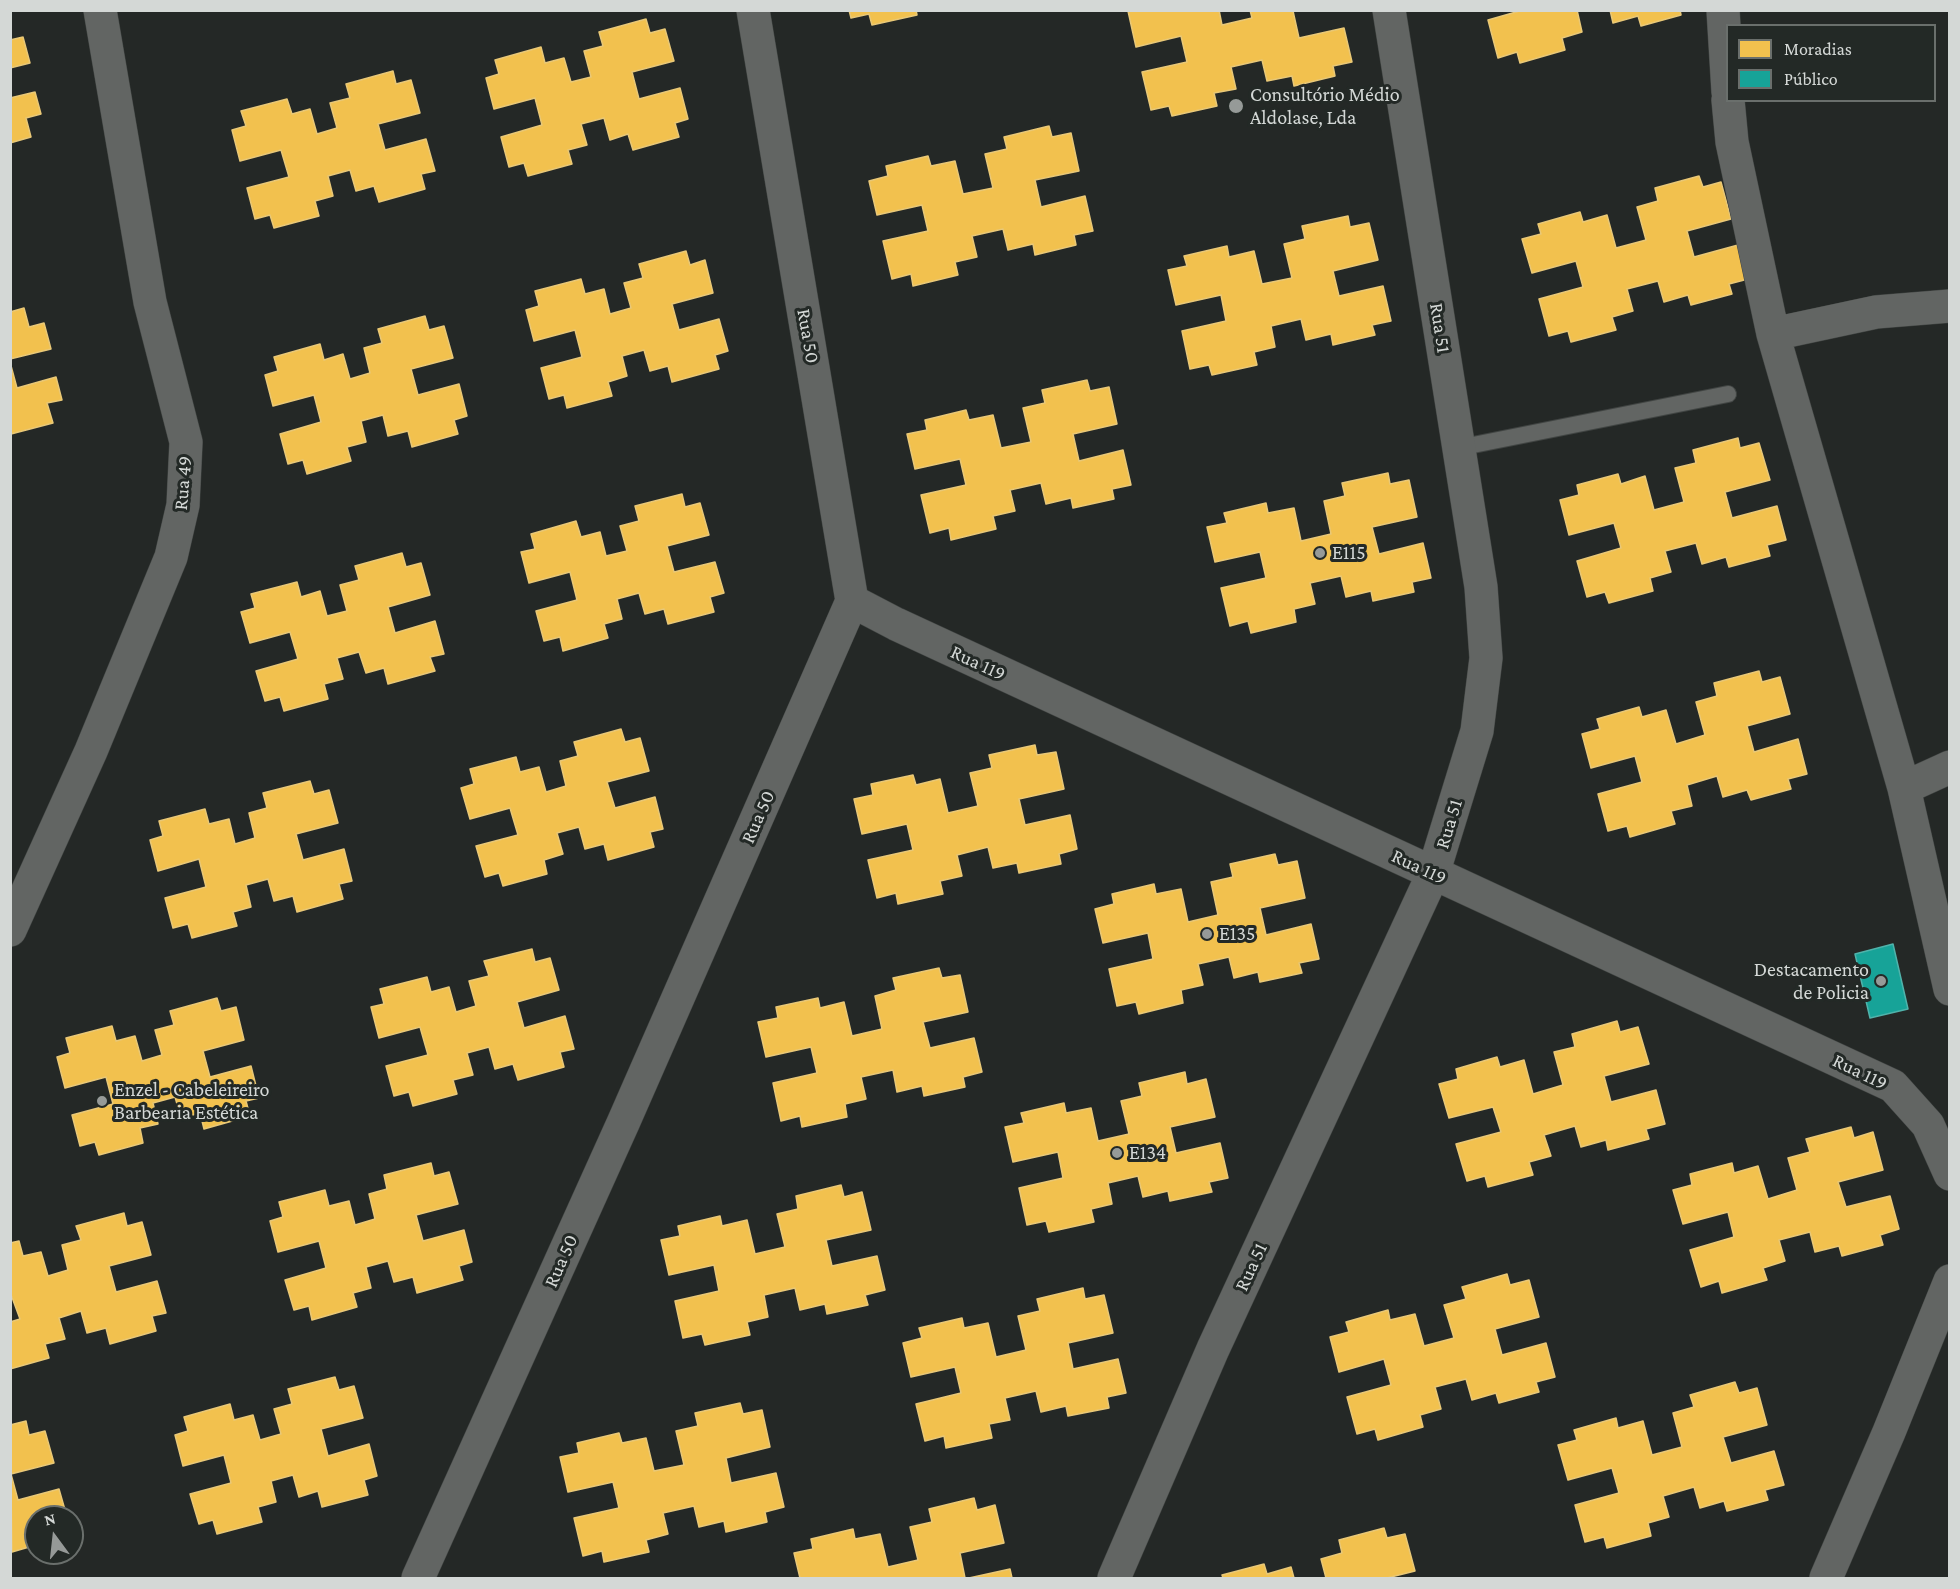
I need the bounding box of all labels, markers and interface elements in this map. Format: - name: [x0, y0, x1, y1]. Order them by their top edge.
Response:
- legend: [1726, 24, 1936, 102]
- text: Moradias: [1784, 39, 1852, 59]
- text: Público: [1784, 69, 1838, 89]
- place label: Consultório Médio Aldolase, Lda: [1250, 83, 1400, 130]
- marker: Consultório Médio Aldolase, Lda: [1227, 97, 1245, 115]
- street label: Rua 51: [1424, 301, 1456, 355]
- street label: Rua 50: [791, 307, 825, 365]
- street label: Rua 49: [169, 455, 197, 511]
- place label: E115: [1332, 541, 1366, 565]
- marker: E115: [1313, 546, 1327, 560]
- street label: Rua 119: [947, 640, 1009, 686]
- street label: Rua 50: [736, 787, 780, 847]
- street label: Rua 51: [1430, 796, 1468, 852]
- street label: Rua 119: [1388, 844, 1450, 890]
- place label: E135: [1219, 922, 1255, 946]
- marker: E135: [1200, 927, 1214, 941]
- place label: Destacamento de Policia: [1754, 958, 1869, 1005]
- marker: Destacamento de Policia: [1874, 974, 1888, 988]
- street label: Rua 119: [1829, 1049, 1891, 1095]
- place label: Enzel - Cabeleireiro Barbearia Estética: [114, 1078, 270, 1125]
- marker: Enzel - Cabeleireiro Barbearia Estética: [95, 1094, 109, 1108]
- place label: E134: [1129, 1141, 1166, 1165]
- marker: E134: [1110, 1146, 1124, 1160]
- street label: Rua 50: [539, 1231, 583, 1291]
- street label: Rua 51: [1229, 1239, 1273, 1295]
- north arrow: [24, 1505, 84, 1565]
- text: N: [42, 1509, 57, 1529]

